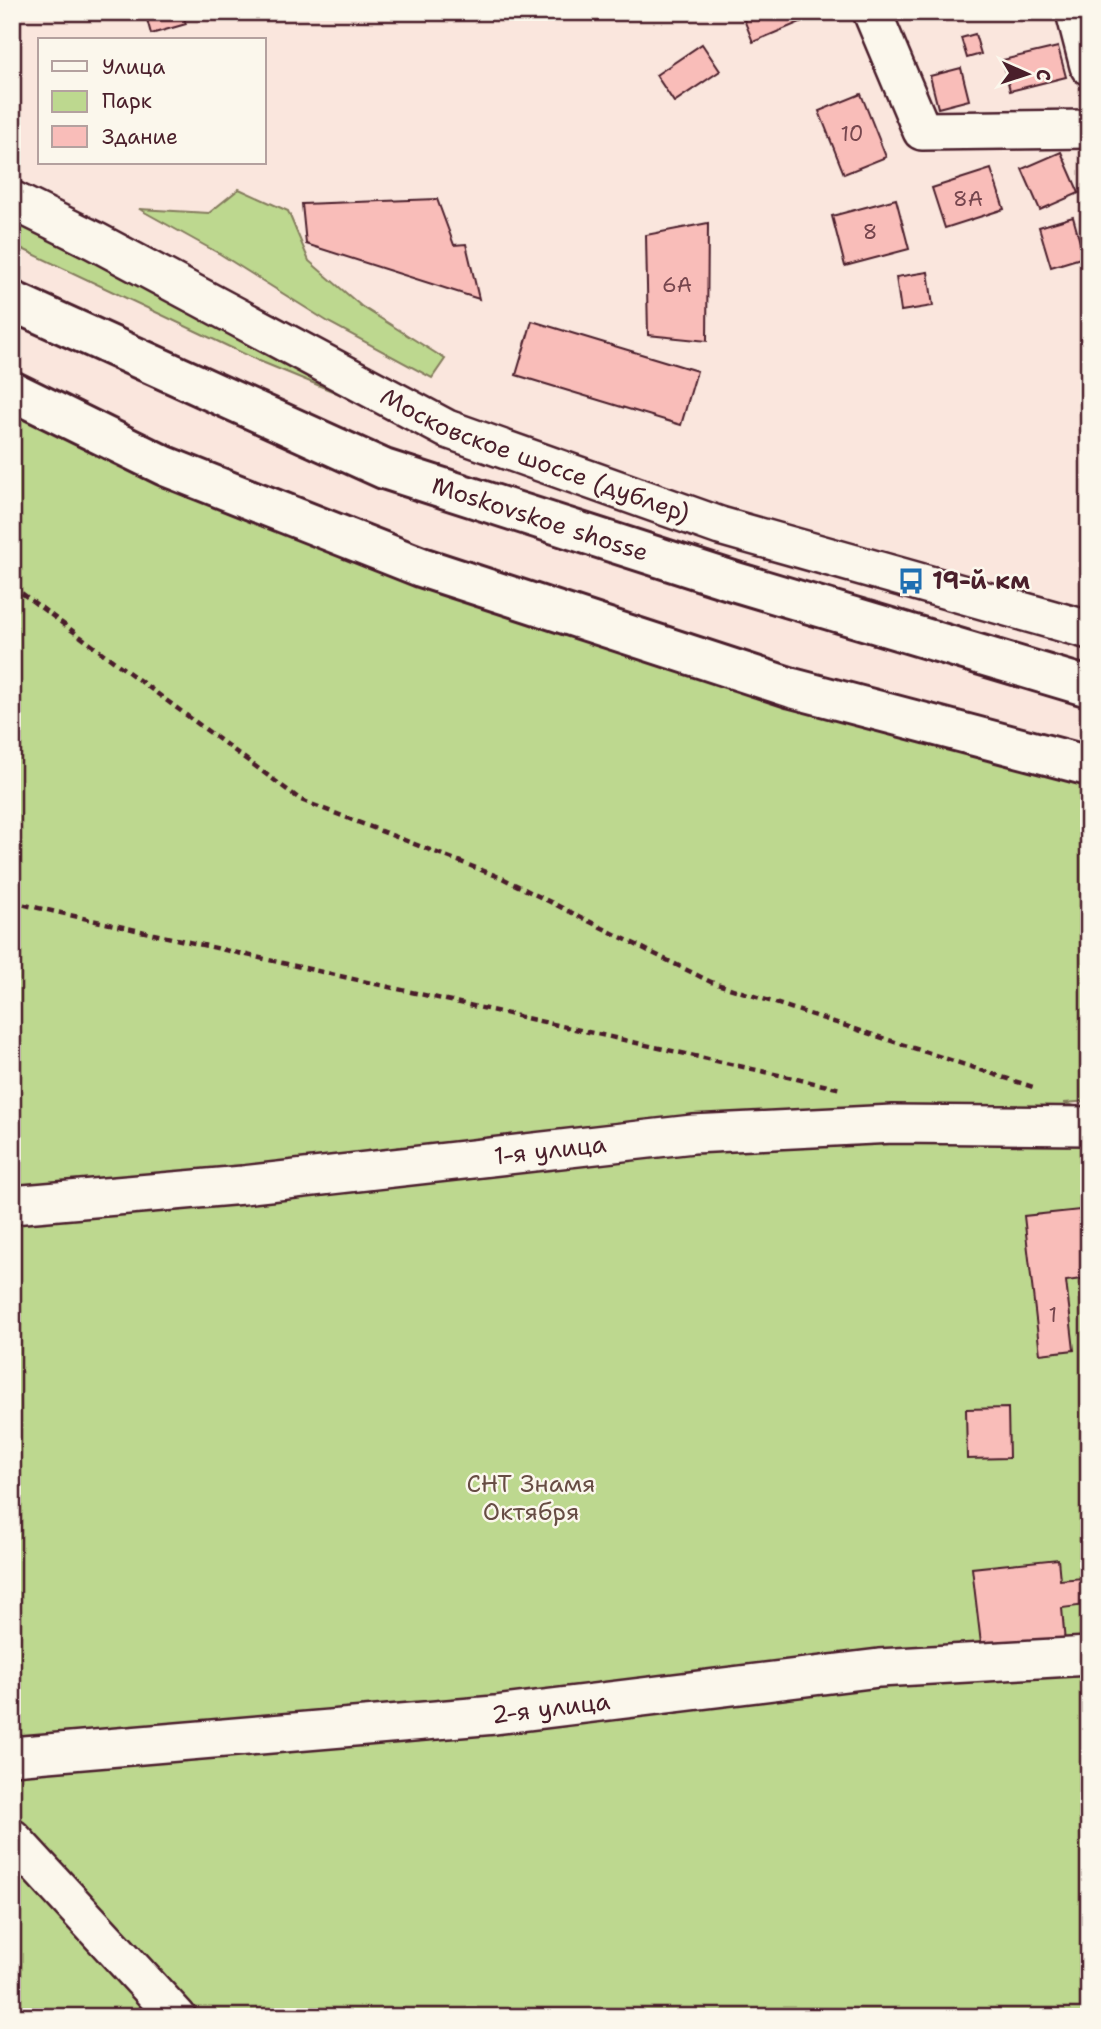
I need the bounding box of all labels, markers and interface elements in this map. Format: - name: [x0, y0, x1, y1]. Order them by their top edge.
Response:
- legend: [38, 38, 266, 164]
- north arrow: [992, 38, 1062, 108]
- text: Улица: [102, 53, 165, 81]
- text: С: [1031, 68, 1056, 81]
- text: Парк: [102, 87, 152, 115]
- house number: 10: [841, 120, 863, 148]
- text: Здание: [102, 123, 178, 151]
- house number: 8А: [953, 185, 983, 213]
- house number: 8: [863, 218, 877, 246]
- house number: 6А: [662, 271, 692, 299]
- street label: Московское шоссе (дублер): [375, 380, 694, 530]
- street label: Moskovskoe shosse: [428, 469, 652, 569]
- place label: 19-й км: [932, 565, 1030, 597]
- bus stop icon: 19-й км: [896, 566, 926, 596]
- street label: 1-я улица: [492, 1128, 608, 1172]
- house number: 1: [1049, 1301, 1057, 1329]
- park label: СНТ Знамя Октября: [466, 1468, 596, 1528]
- street label: 2-я улица: [490, 1685, 612, 1731]

